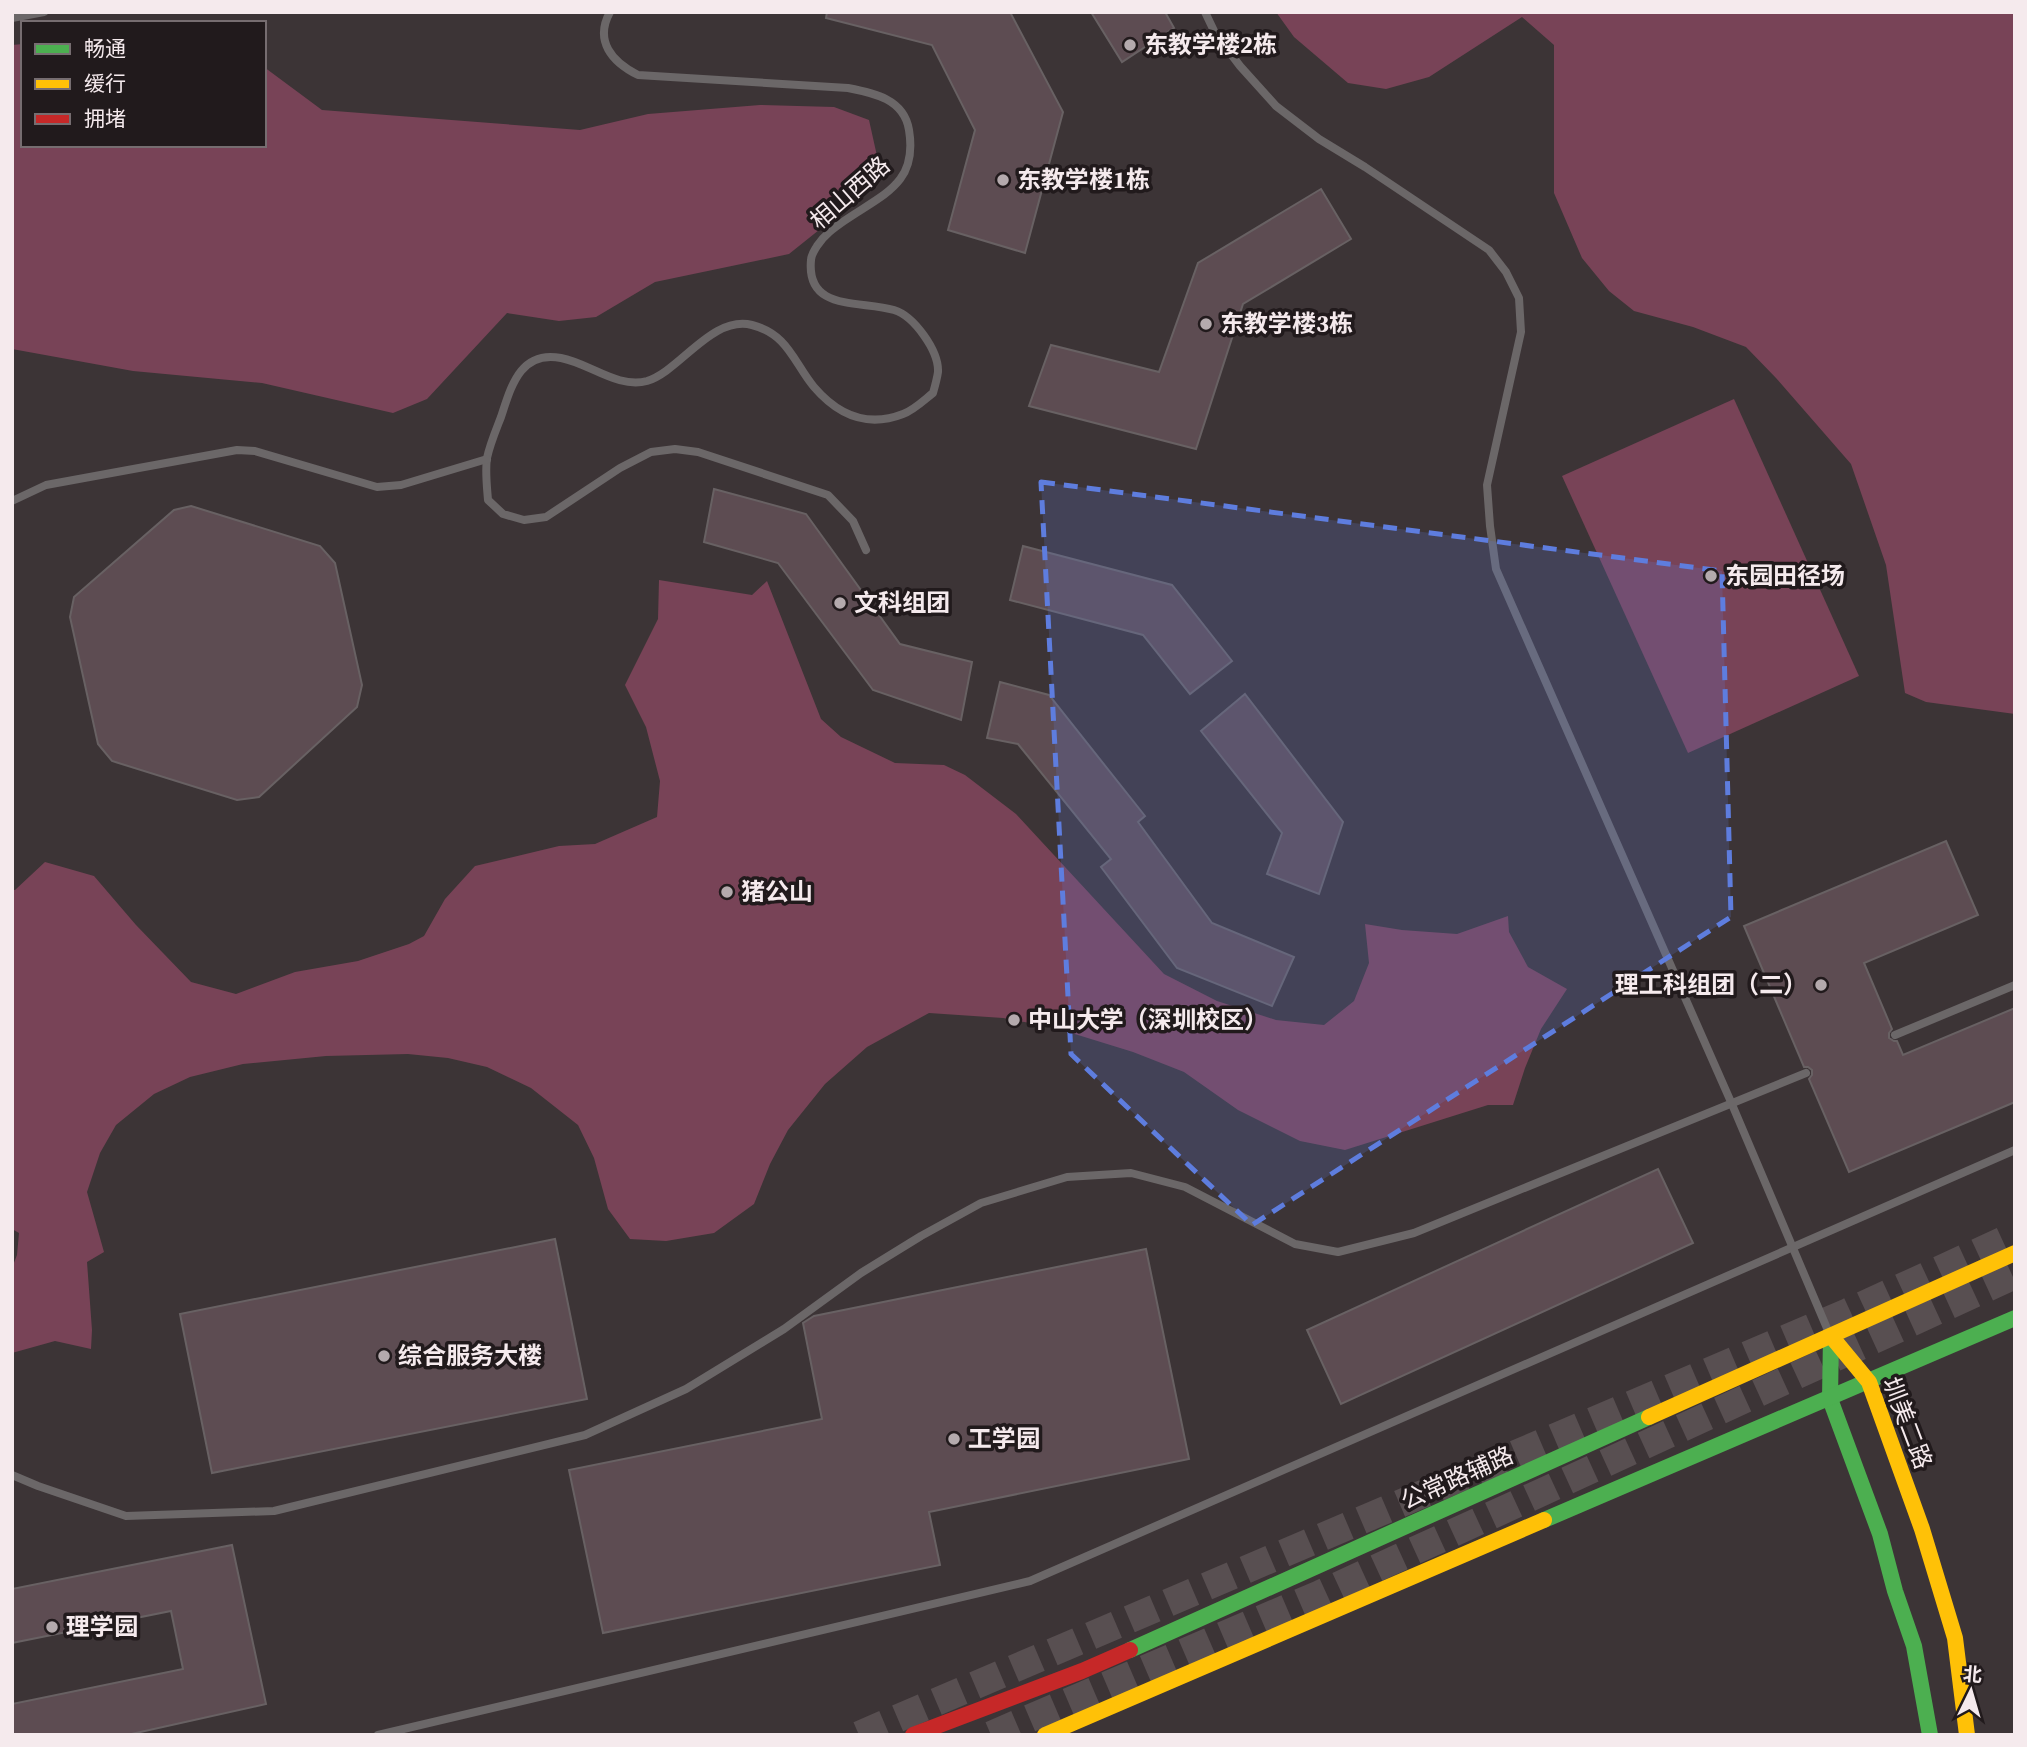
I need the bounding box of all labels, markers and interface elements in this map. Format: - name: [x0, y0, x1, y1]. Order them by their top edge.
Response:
- legend: [21, 21, 266, 147]
- place label: 东教学楼2栋: [1144, 28, 1277, 61]
- text: 畅通: [84, 34, 126, 63]
- marker: 东教学楼2栋: [1122, 37, 1138, 53]
- text: 缓行: [84, 69, 126, 98]
- text: 拥堵: [84, 104, 126, 133]
- street label: 相山西路: [803, 149, 897, 237]
- place label: 东教学楼1栋: [1017, 163, 1150, 196]
- marker: 东教学楼1栋: [995, 172, 1011, 188]
- place label: 东教学楼3栋: [1220, 307, 1353, 340]
- marker: 东教学楼3栋: [1198, 316, 1214, 332]
- place label: 东园田径场: [1725, 559, 1845, 592]
- marker: 东园田径场: [1703, 568, 1719, 584]
- place label: 文科组团: [854, 586, 950, 619]
- marker: 文科组团: [832, 595, 848, 611]
- place label: 猪公山: [741, 875, 813, 908]
- marker: 猪公山: [719, 884, 735, 900]
- place label: 理工科组团（二）: [1615, 968, 1807, 1001]
- marker: 理工科组团（二）: [1813, 977, 1829, 993]
- place label: 中山大学（深圳校区）: [1028, 1003, 1268, 1036]
- marker: 中山大学（深圳校区）: [1006, 1012, 1022, 1028]
- place label: 综合服务大楼: [398, 1339, 542, 1372]
- marker: 综合服务大楼: [376, 1348, 392, 1364]
- street label: 圳美二路: [1875, 1372, 1940, 1474]
- place label: 工学园: [968, 1422, 1040, 1455]
- marker: 工学园: [946, 1431, 962, 1447]
- street label: 公常路辅路: [1395, 1438, 1518, 1517]
- place label: 理学园: [66, 1610, 138, 1643]
- marker: 理学园: [44, 1619, 60, 1635]
- north arrow: [1936, 1656, 2006, 1726]
- text: 北: [1962, 1660, 1983, 1688]

